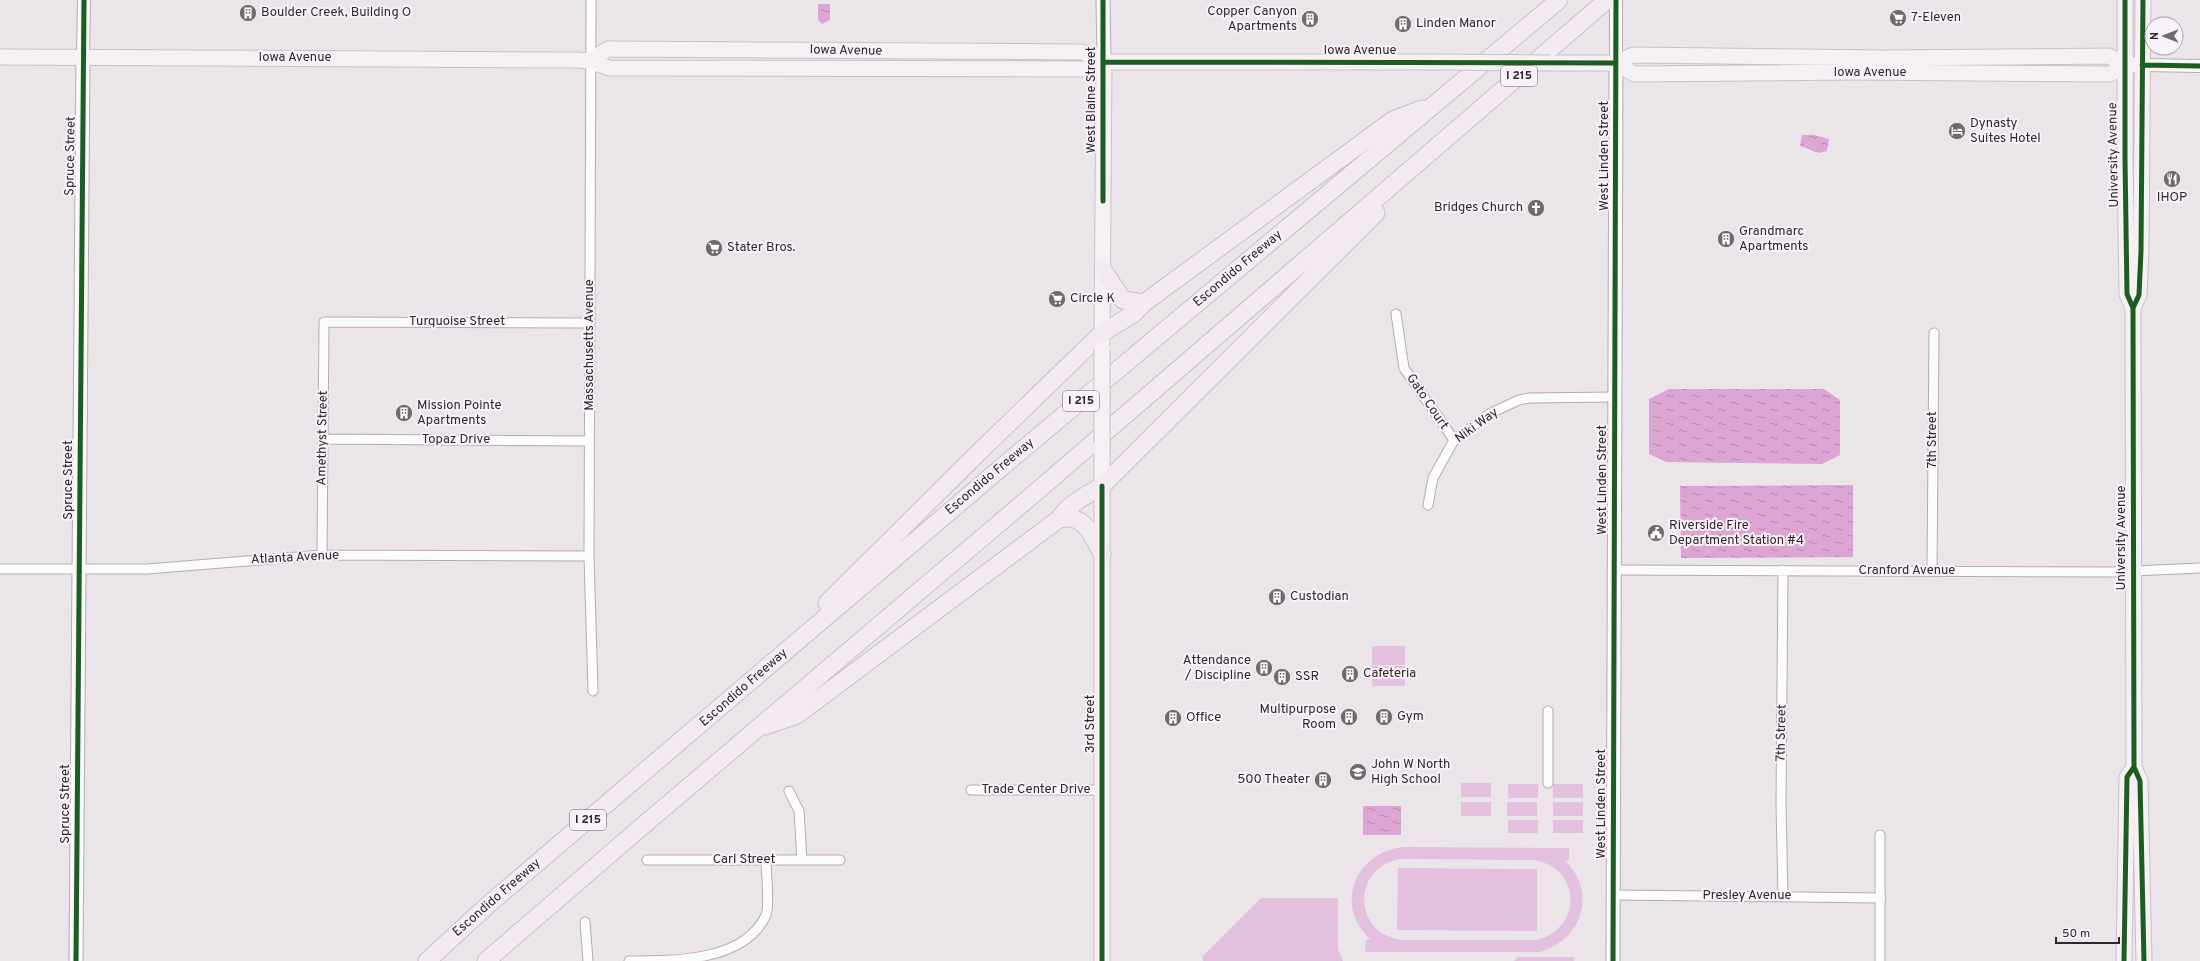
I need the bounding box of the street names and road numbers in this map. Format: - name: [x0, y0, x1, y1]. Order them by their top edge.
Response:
- street label: Iowa Avenue: [809, 42, 883, 60]
- street label: Iowa Avenue: [1324, 43, 1396, 59]
- street label: West Blaine Street: [1084, 46, 1100, 153]
- street label: Iowa Avenue: [259, 50, 331, 66]
- street label: Iowa Avenue: [1834, 65, 1906, 81]
- road number: I 215: [1501, 66, 1537, 86]
- street label: West Linden Street: [1597, 101, 1613, 211]
- street label: University Avenue: [2105, 102, 2123, 208]
- street label: Spruce Street: [62, 116, 80, 196]
- street label: Escondido Freeway: [1190, 227, 1286, 311]
- street label: Massachusetts Avenue: [582, 279, 598, 411]
- street label: Turquoise Street: [409, 314, 505, 330]
- street label: Gato Court: [1402, 371, 1452, 433]
- street label: Amethyst Street: [314, 390, 332, 486]
- road number: I 215: [1063, 391, 1099, 411]
- street label: Niki Way: [1452, 405, 1502, 447]
- street label: 7th Street: [1925, 411, 1941, 469]
- street label: West Linden Street: [1595, 425, 1611, 535]
- street label: Topaz Drive: [422, 432, 490, 448]
- street label: Escondido Freeway: [942, 435, 1038, 519]
- street label: Spruce Street: [61, 440, 77, 520]
- street label: University Avenue: [2114, 485, 2130, 591]
- street label: Atlanta Avenue: [250, 548, 340, 568]
- street label: Cranford Avenue: [1859, 563, 1955, 579]
- street label: Escondido Freeway: [697, 645, 791, 730]
- street label: 3rd Street: [1083, 695, 1099, 753]
- street label: 7th Street: [1774, 704, 1790, 762]
- street label: West Linden Street: [1594, 749, 1610, 859]
- street label: Spruce Street: [58, 764, 74, 844]
- street label: Trade Center Drive: [981, 782, 1091, 798]
- road number: I 215: [570, 810, 606, 830]
- street label: Carl Street: [713, 852, 775, 868]
- street label: Escondido Freeway: [450, 855, 544, 940]
- street label: Presley Avenue: [1703, 888, 1791, 904]

